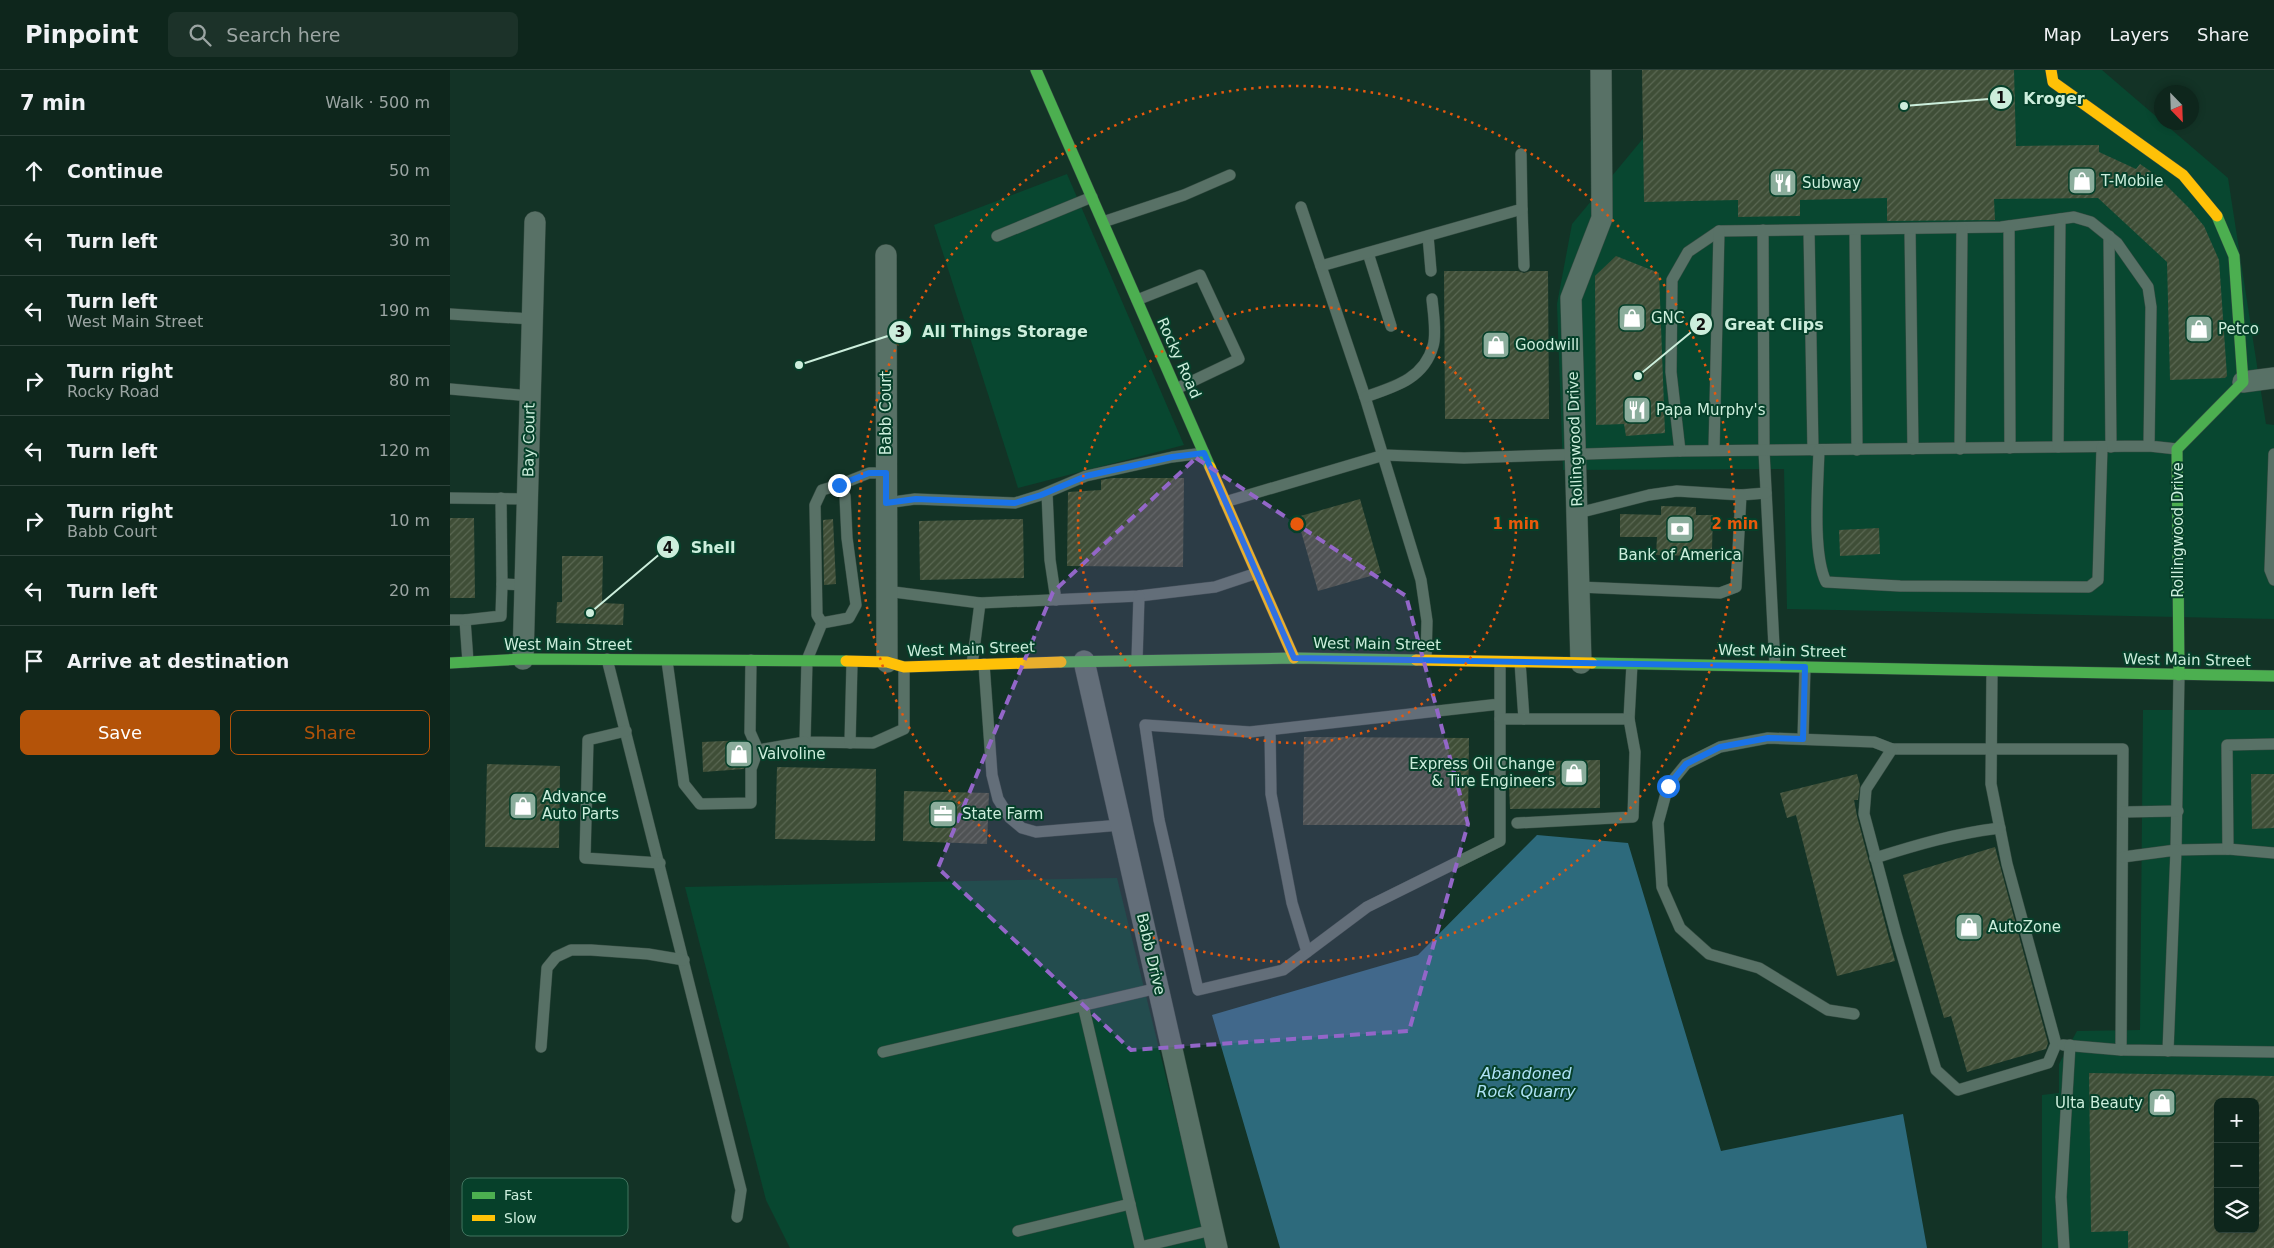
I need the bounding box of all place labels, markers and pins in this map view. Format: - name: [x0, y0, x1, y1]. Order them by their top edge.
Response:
- callout: Kroger: [1989, 83, 2095, 114]
- shop icon: T-Mobile: [2067, 166, 2097, 196]
- restaurant icon: Subway: [1768, 168, 1798, 198]
- place label: T-Mobile: [2100, 172, 2163, 190]
- place label: Subway: [1802, 174, 1861, 192]
- shop icon: GNC: [1617, 303, 1647, 333]
- place label: GNC: [1651, 309, 1684, 327]
- callout: Great Clips: [1689, 309, 1833, 340]
- shop icon: Petco: [2184, 314, 2214, 344]
- callout: All Things Storage: [887, 316, 1098, 347]
- place label: Petco: [2218, 320, 2259, 338]
- shop icon: Goodwill: [1481, 330, 1511, 360]
- place label: Goodwill: [1515, 336, 1579, 354]
- restaurant icon: Papa Murphy's: [1622, 395, 1652, 425]
- place label: Papa Murphy's: [1656, 401, 1766, 419]
- bank icon: Bank of America: [1665, 514, 1695, 544]
- centre of rings: [1288, 515, 1306, 533]
- callout: Shell: [656, 532, 746, 563]
- place label: Bank of America: [1618, 546, 1742, 564]
- shop icon: Valvoline: [724, 739, 754, 769]
- place label: Valvoline: [758, 745, 826, 763]
- place label: Express Oil Change & Tire Engineers: [1409, 755, 1555, 790]
- shop icon: Express Oil Change & Tire Engineers: [1559, 758, 1589, 788]
- place label: Advance Auto Parts: [542, 788, 619, 823]
- shop icon: Advance Auto Parts: [508, 791, 538, 821]
- office icon: State Farm: [928, 799, 958, 829]
- place label: State Farm: [962, 805, 1043, 823]
- shop icon: AutoZone: [1954, 912, 1984, 942]
- place label: AutoZone: [1988, 918, 2061, 936]
- shop icon: Ulta Beauty: [2147, 1088, 2177, 1118]
- place label: Ulta Beauty: [2055, 1094, 2143, 1112]

